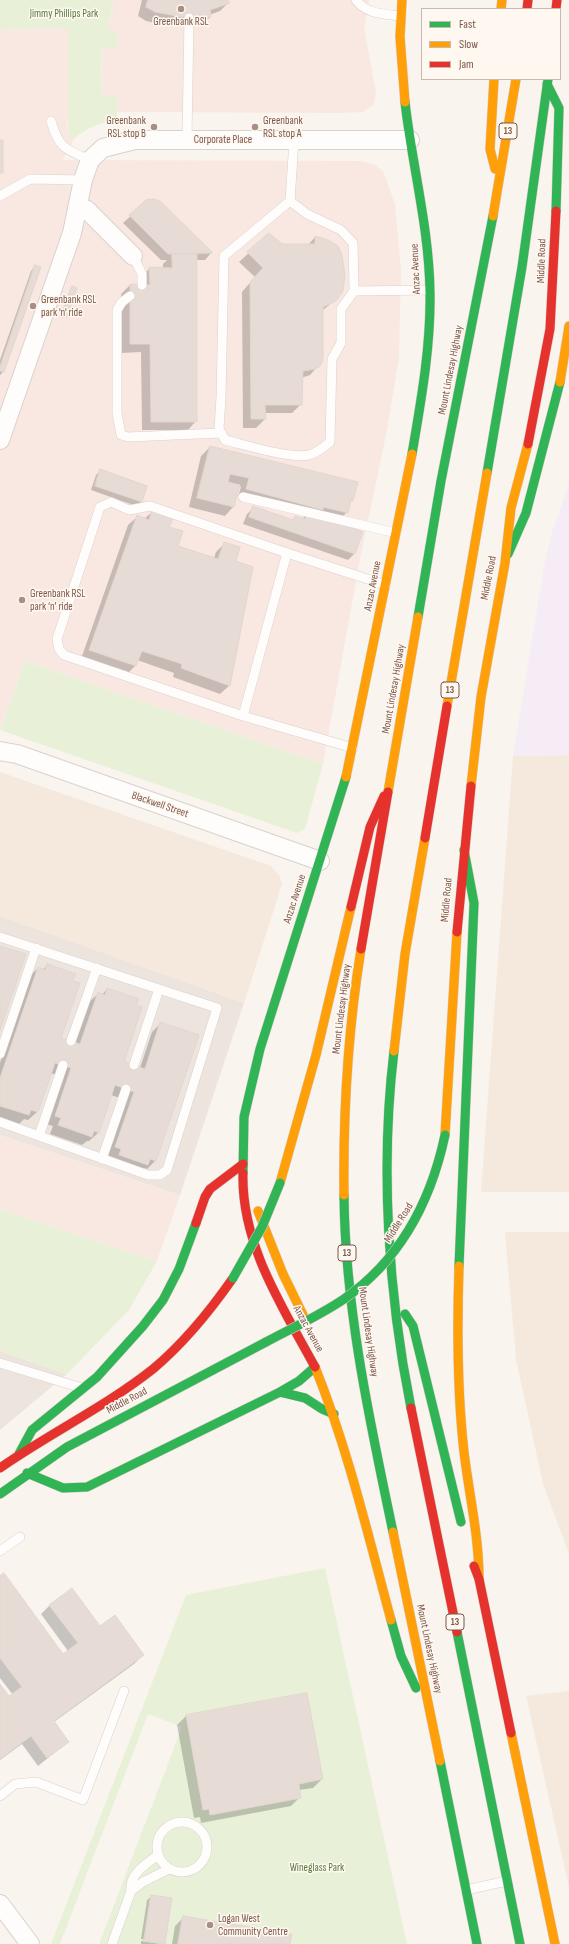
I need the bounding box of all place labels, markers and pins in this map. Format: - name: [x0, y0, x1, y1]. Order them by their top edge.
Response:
- marker: Greenbank RSL: [176, 4, 186, 14]
- place label: Greenbank RSL: [153, 15, 209, 29]
- place label: Greenbank RSL stop B: [106, 114, 146, 140]
- place label: Greenbank RSL stop A: [263, 114, 303, 140]
- marker: Greenbank RSL stop B: [149, 122, 159, 132]
- marker: Greenbank RSL stop A: [250, 122, 260, 132]
- place label: Greenbank RSL park 'n' ride: [41, 293, 96, 319]
- marker: Greenbank RSL park 'n' ride: [28, 301, 38, 311]
- place label: Greenbank RSL park ‘n’ ride: [30, 587, 85, 613]
- marker: Greenbank RSL park ‘n’ ride: [17, 595, 27, 605]
- place label: Logan West Community Centre: [218, 1912, 288, 1938]
- marker: Logan West Community Centre: [205, 1920, 215, 1930]

